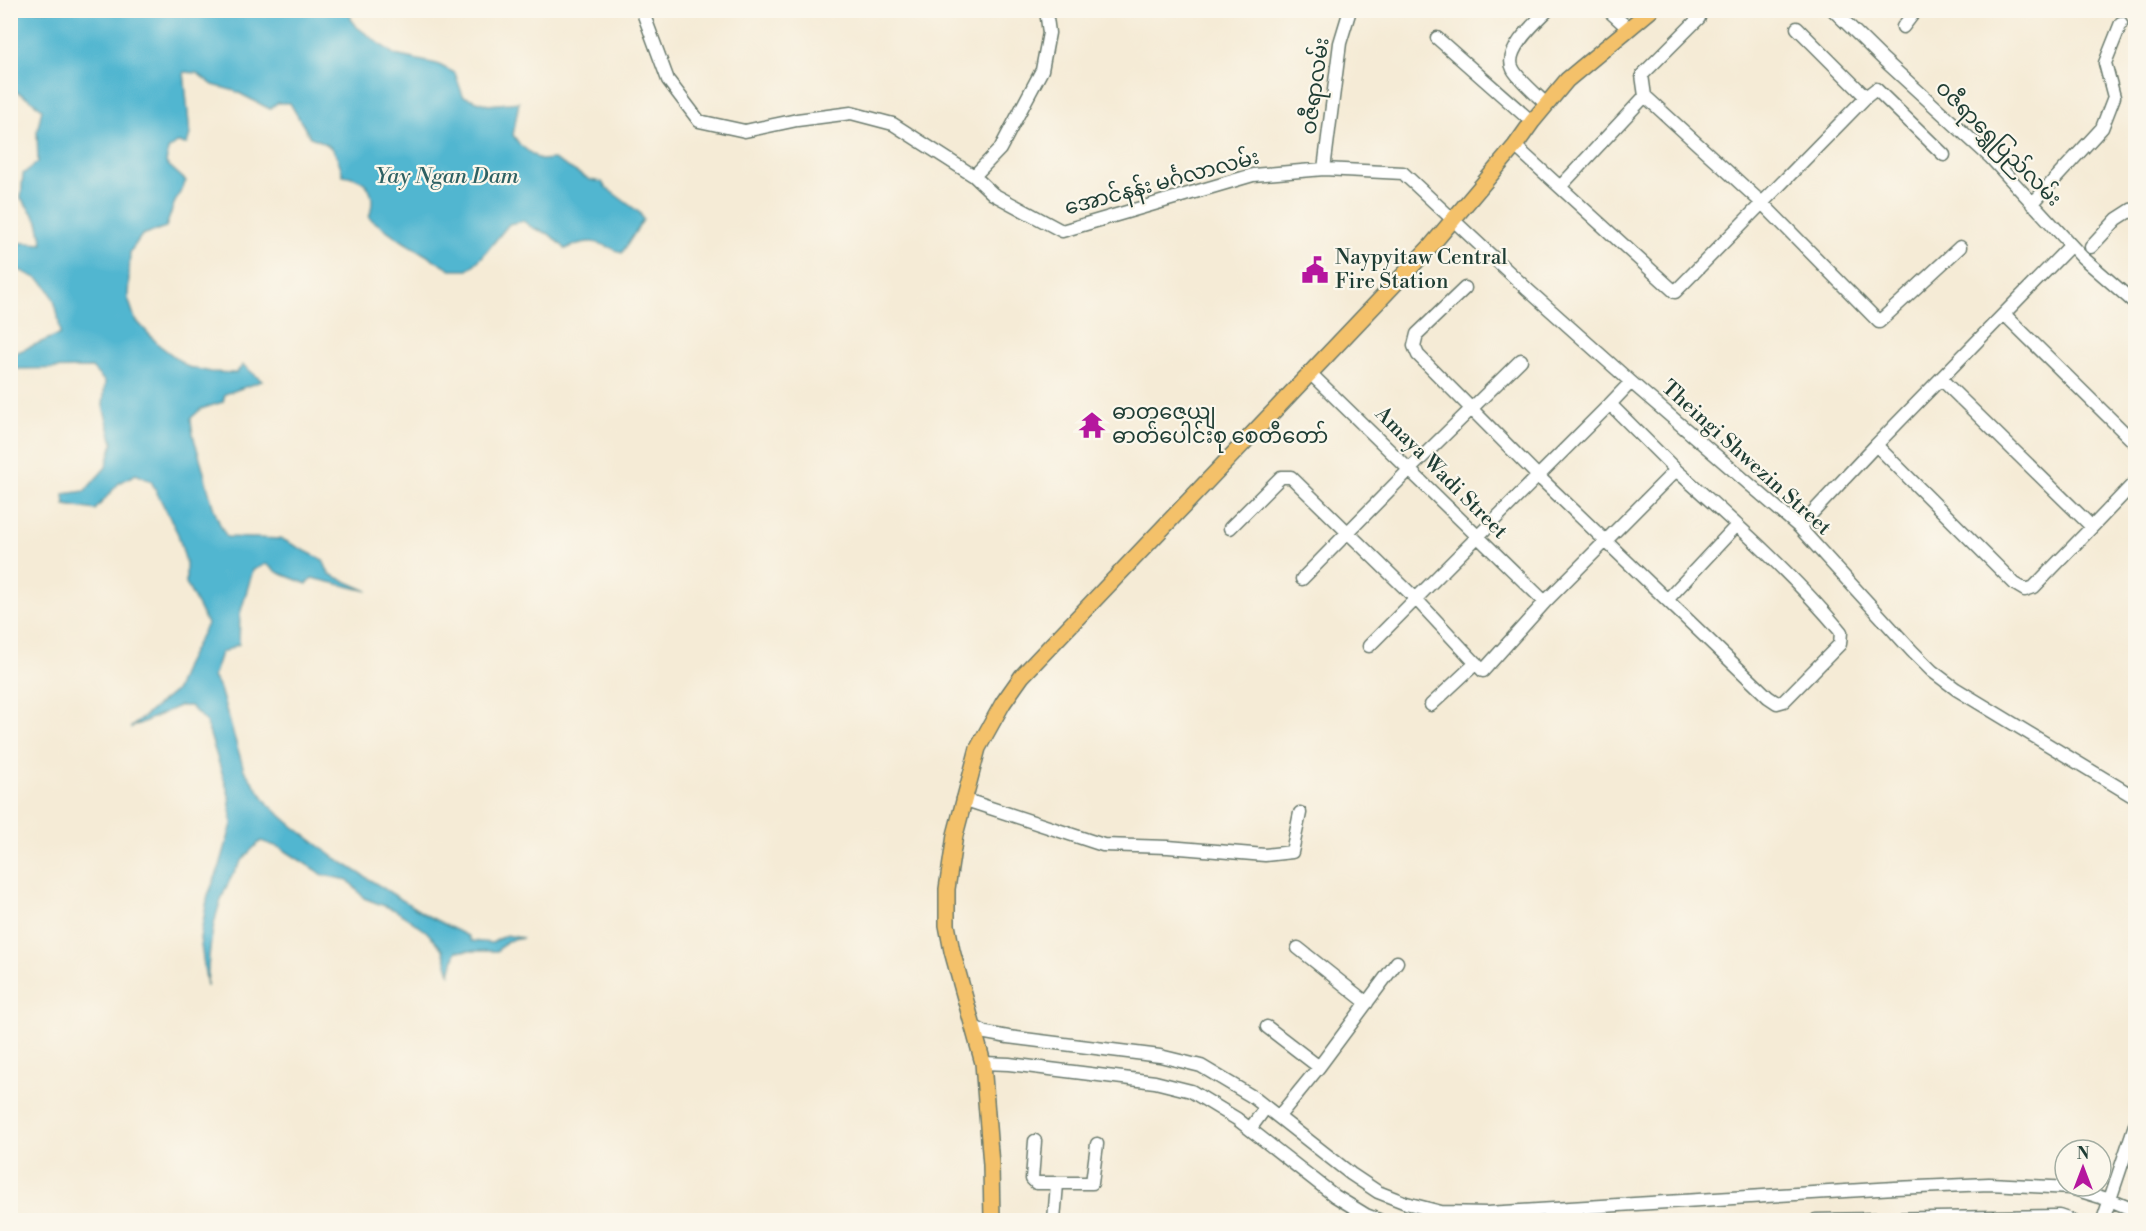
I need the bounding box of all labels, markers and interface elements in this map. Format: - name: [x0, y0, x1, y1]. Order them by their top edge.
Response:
- street label: ဝဇီရာလမ်း: [1292, 35, 1339, 137]
- street label: ဝဇီရာရွှေပြည်လမ်း: [1928, 73, 2069, 214]
- street label: အောင်နန်း မင်္ဂလာလမ်း: [1061, 141, 1263, 224]
- water label: Yay Ngan Dam: [375, 163, 519, 190]
- place label: Naypyitaw Central Fire Station: [1335, 245, 1508, 295]
- public building icon: Naypyitaw Central Fire Station: [1300, 255, 1330, 285]
- street label: Theingi Shwezin Street: [1656, 375, 1837, 541]
- place label: ဓာတုဇေယျ ဓာတ်ပေါင်းစု စေတီတော်: [1112, 400, 1328, 453]
- street label: Amaya Wadi Street: [1369, 401, 1513, 545]
- temple icon: ဓာတုဇေယျ ဓာတ်ပေါင်းစု စေတီတော်: [1077, 410, 1107, 440]
- north arrow: [2053, 1138, 2113, 1198]
- text: N: [2077, 1144, 2090, 1164]

